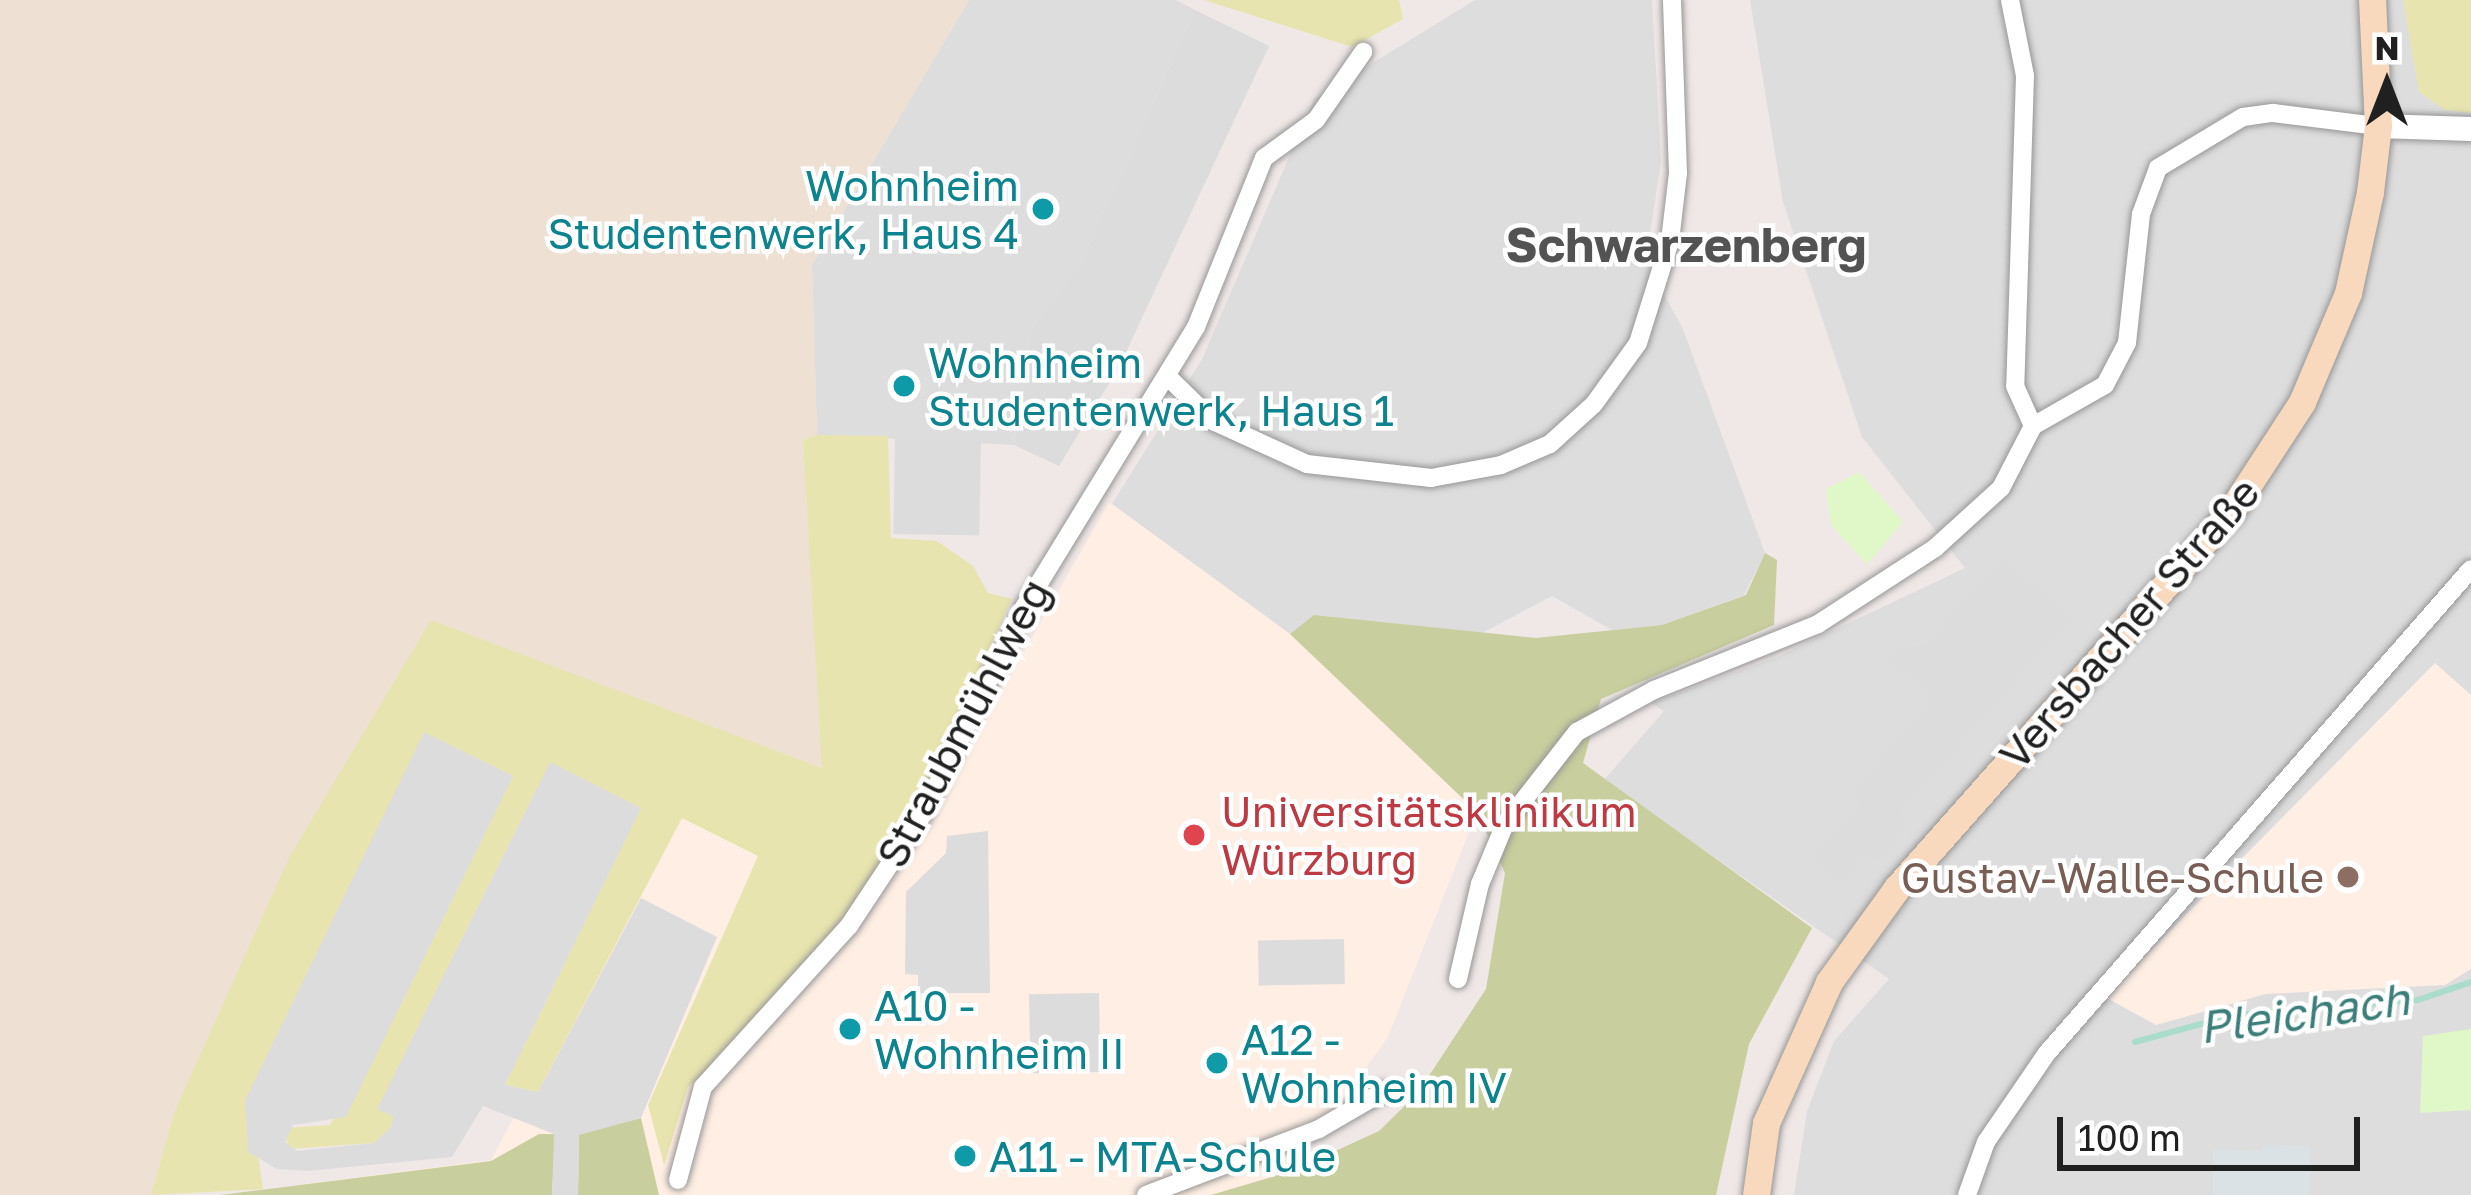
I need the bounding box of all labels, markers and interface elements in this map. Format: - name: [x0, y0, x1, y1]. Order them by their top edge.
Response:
- north arrow: [2327, 24, 2447, 144]
- text: N: [2374, 28, 2400, 67]
- place label: Wohnheim Studentenwerk, Haus 4: [548, 160, 1019, 258]
- marker: Wohnheim Studentenwerk, Haus 4: [1030, 196, 1056, 222]
- district label: Schwarzenberg: [1506, 216, 1866, 274]
- place label: Wohnheim Studentenwerk, Haus 1: [928, 337, 1394, 436]
- marker: Wohnheim Studentenwerk, Haus 1: [891, 373, 917, 399]
- street label: Versbacher Straße: [1989, 467, 2269, 779]
- street label: Straubmühlweg: [866, 570, 1060, 876]
- place label: Universitätsklinikum Würzburg: [1221, 786, 1637, 884]
- marker: Universitätsklinikum Würzburg: [1178, 819, 1210, 851]
- place label: Gustav-Walle-Schule: [1901, 852, 2324, 902]
- marker: Gustav-Walle-Schule: [2335, 864, 2361, 890]
- water label: Pleichach: [2196, 972, 2412, 1054]
- place label: A10 - Wohnheim II: [874, 980, 1125, 1078]
- place label: A12 - Wohnheim IV: [1241, 1014, 1507, 1112]
- marker: A10 - Wohnheim II: [837, 1016, 863, 1042]
- marker: A12 - Wohnheim IV: [1204, 1050, 1230, 1076]
- scale bar: [2063, 1093, 2366, 1167]
- text: 100 m: [2078, 1116, 2181, 1159]
- place label: A11 - MTA-Schule: [989, 1131, 1336, 1181]
- marker: A11 - MTA-Schule: [952, 1143, 978, 1169]

